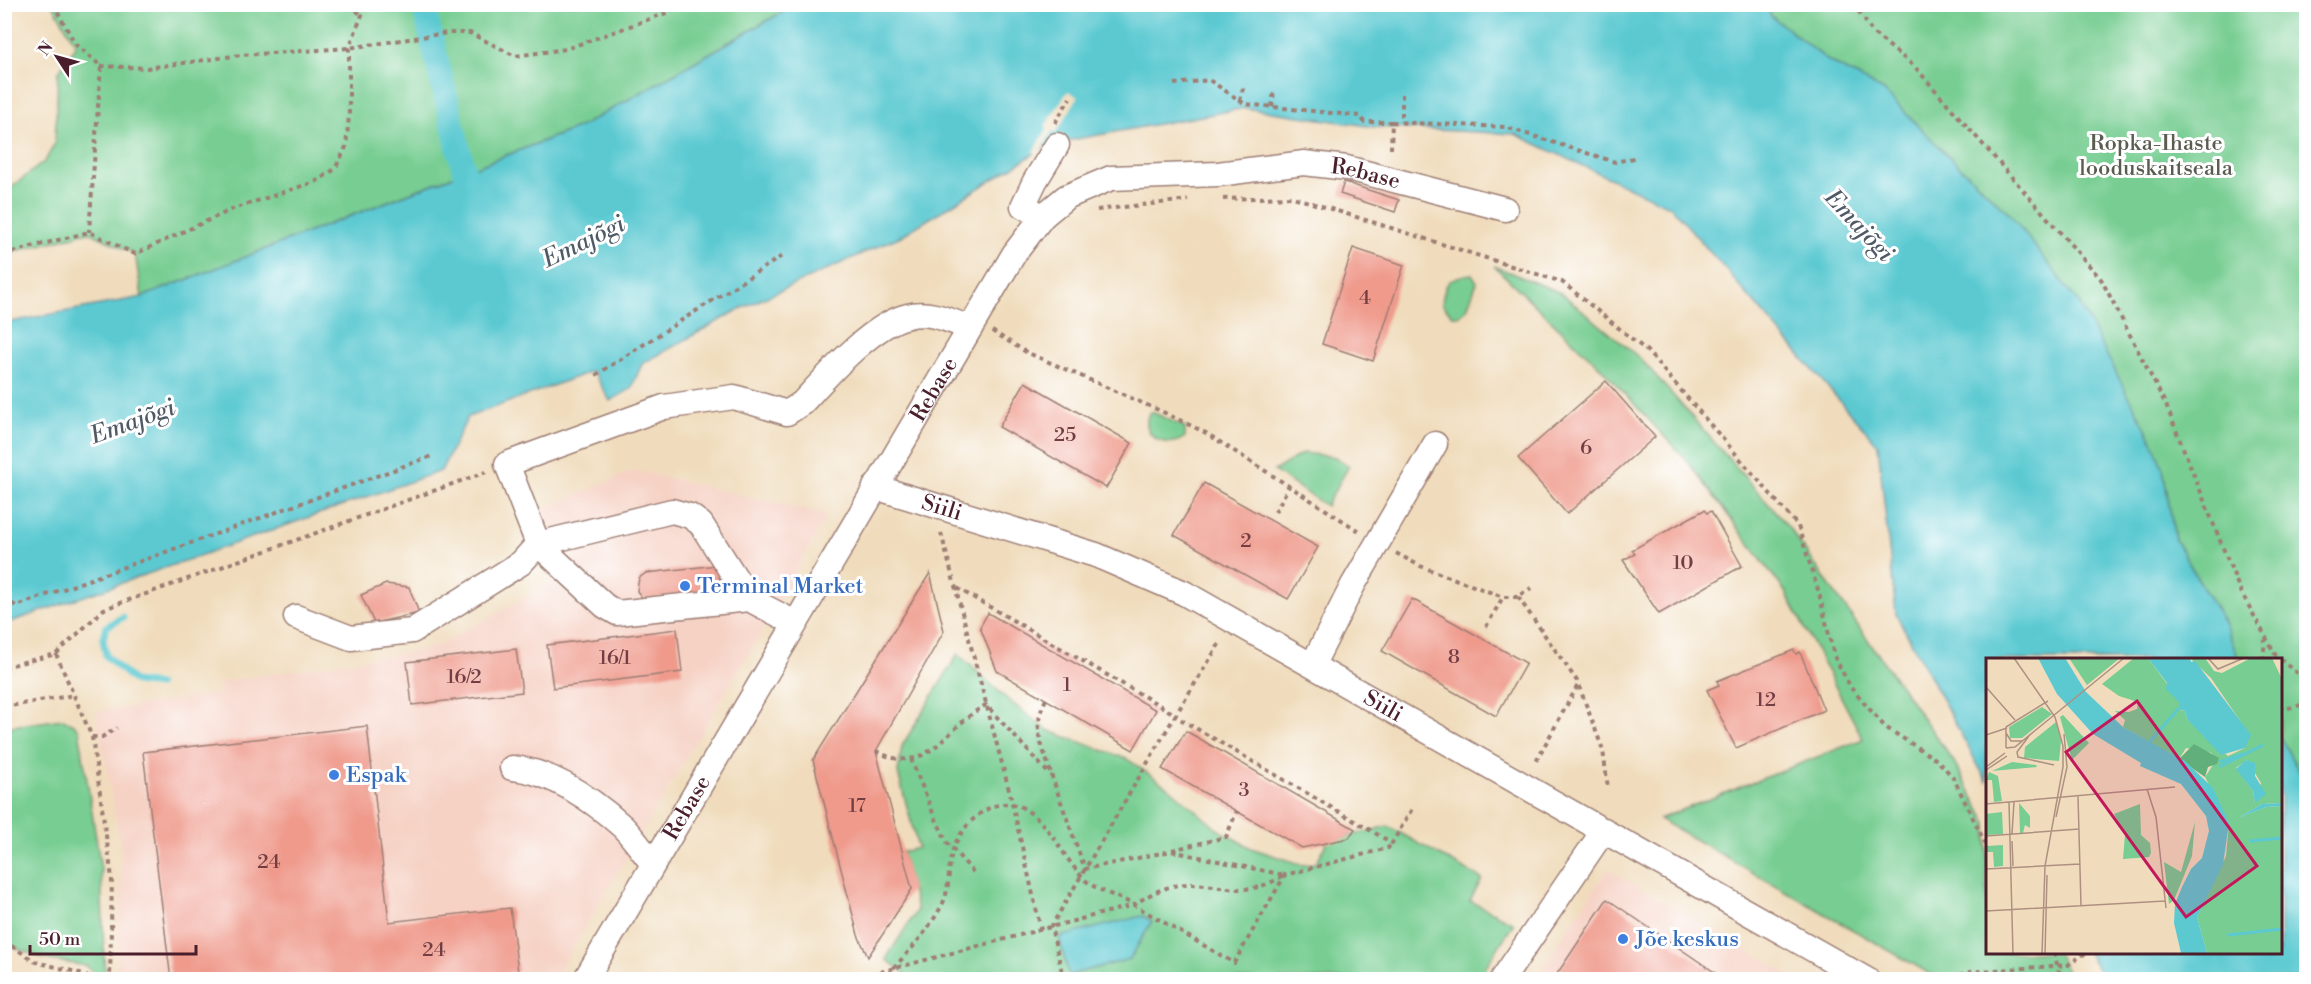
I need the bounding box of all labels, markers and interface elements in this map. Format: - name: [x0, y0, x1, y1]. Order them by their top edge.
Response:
- north arrow: [27, 27, 87, 87]
- text: N: [34, 37, 58, 60]
- park label: Ropka-Ihaste looduskaitseala: [2079, 130, 2234, 182]
- street label: Rebase: [1329, 153, 1403, 195]
- water label: Emajõgi: [1817, 183, 1900, 269]
- water label: Emajõgi: [537, 209, 631, 275]
- house number: 4: [1359, 286, 1371, 311]
- street label: Rebase: [904, 352, 964, 427]
- water label: Emajõgi: [86, 393, 180, 452]
- house number: 25: [1054, 423, 1076, 448]
- house number: 6: [1580, 436, 1592, 461]
- street label: Siili: [918, 489, 965, 527]
- house number: 2: [1240, 529, 1252, 554]
- house number: 10: [1672, 551, 1694, 576]
- place label: Terminal Market: [697, 573, 864, 600]
- marker: Terminal Market: [678, 579, 692, 593]
- house number: 8: [1448, 645, 1460, 670]
- house number: 16/1: [599, 646, 632, 671]
- inset map: [1986, 658, 2281, 954]
- house number: 16/2: [446, 665, 482, 690]
- house number: 1: [1063, 673, 1072, 698]
- street label: Siili: [1359, 684, 1408, 728]
- house number: 12: [1756, 688, 1776, 713]
- place label: Espak: [346, 762, 408, 789]
- marker: Espak: [327, 768, 341, 782]
- street label: Rebase: [657, 771, 716, 845]
- house number: 3: [1238, 778, 1250, 803]
- house number: 17: [848, 794, 866, 819]
- house number: 24: [257, 850, 281, 875]
- scale bar: [30, 918, 196, 956]
- place label: Jõe keskus: [1634, 926, 1739, 953]
- text: 50 m: [39, 928, 81, 951]
- marker: Jõe keskus: [1616, 932, 1630, 946]
- house number: 24: [422, 938, 446, 963]

